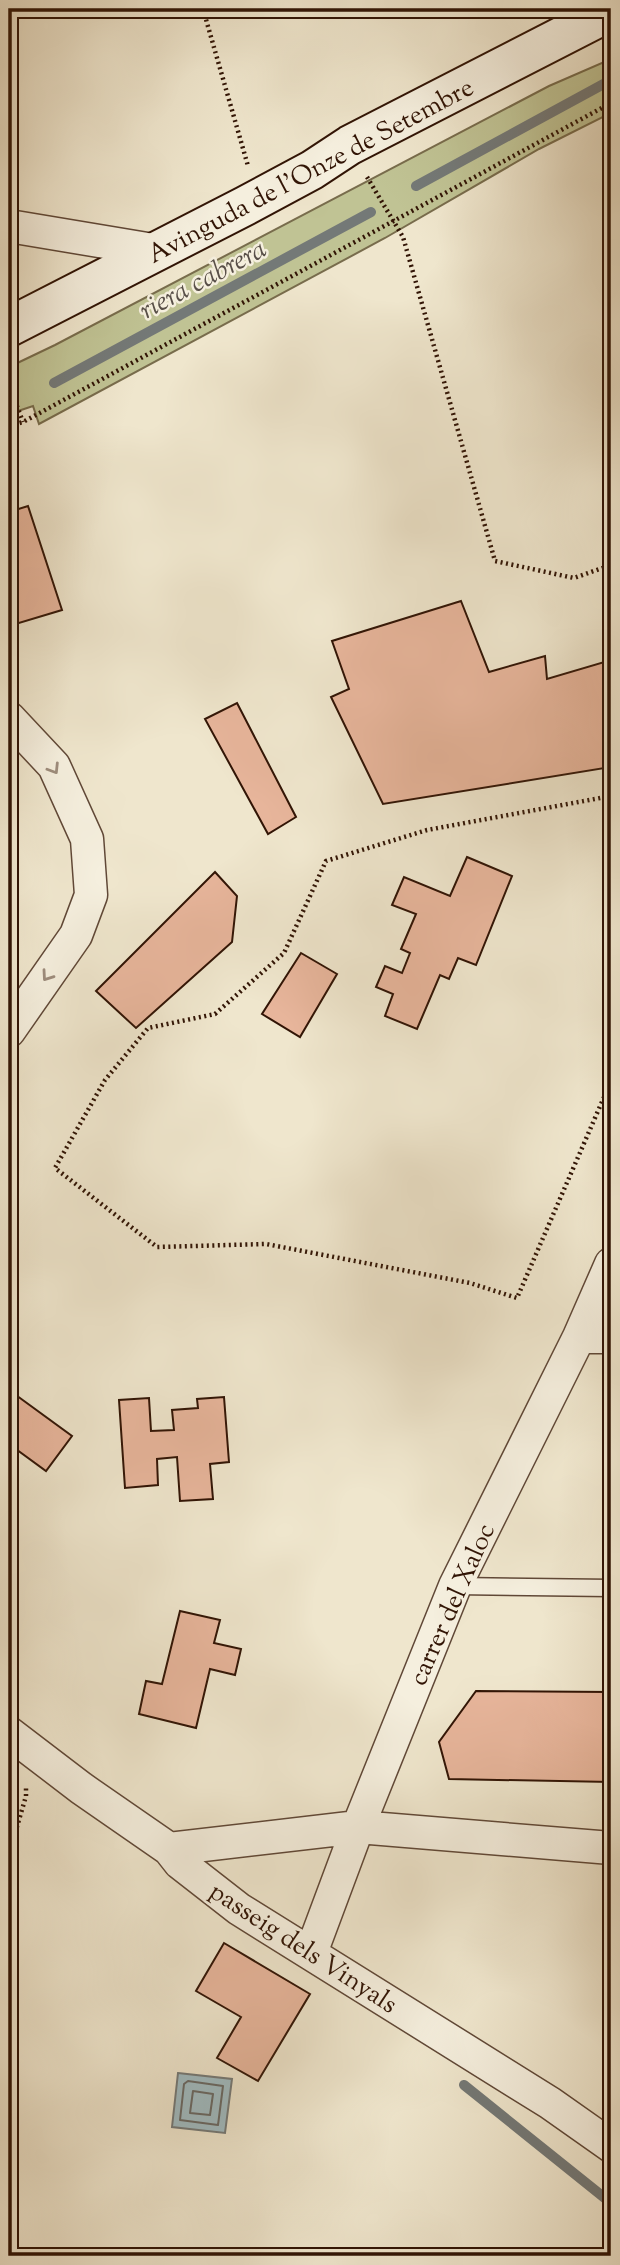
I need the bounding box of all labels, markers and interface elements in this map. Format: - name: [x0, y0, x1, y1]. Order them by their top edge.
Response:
- street label: Avinguda de l'Onze de Setembre: [142, 70, 481, 274]
- water label: riera cabrera: [133, 230, 274, 331]
- one-way arrow: [45, 761, 58, 774]
- one-way arrow: [42, 969, 55, 982]
- street label: carrer del Xaloc: [401, 1518, 506, 1692]
- street label: passeig dels Vinyals: [201, 1874, 404, 2024]

